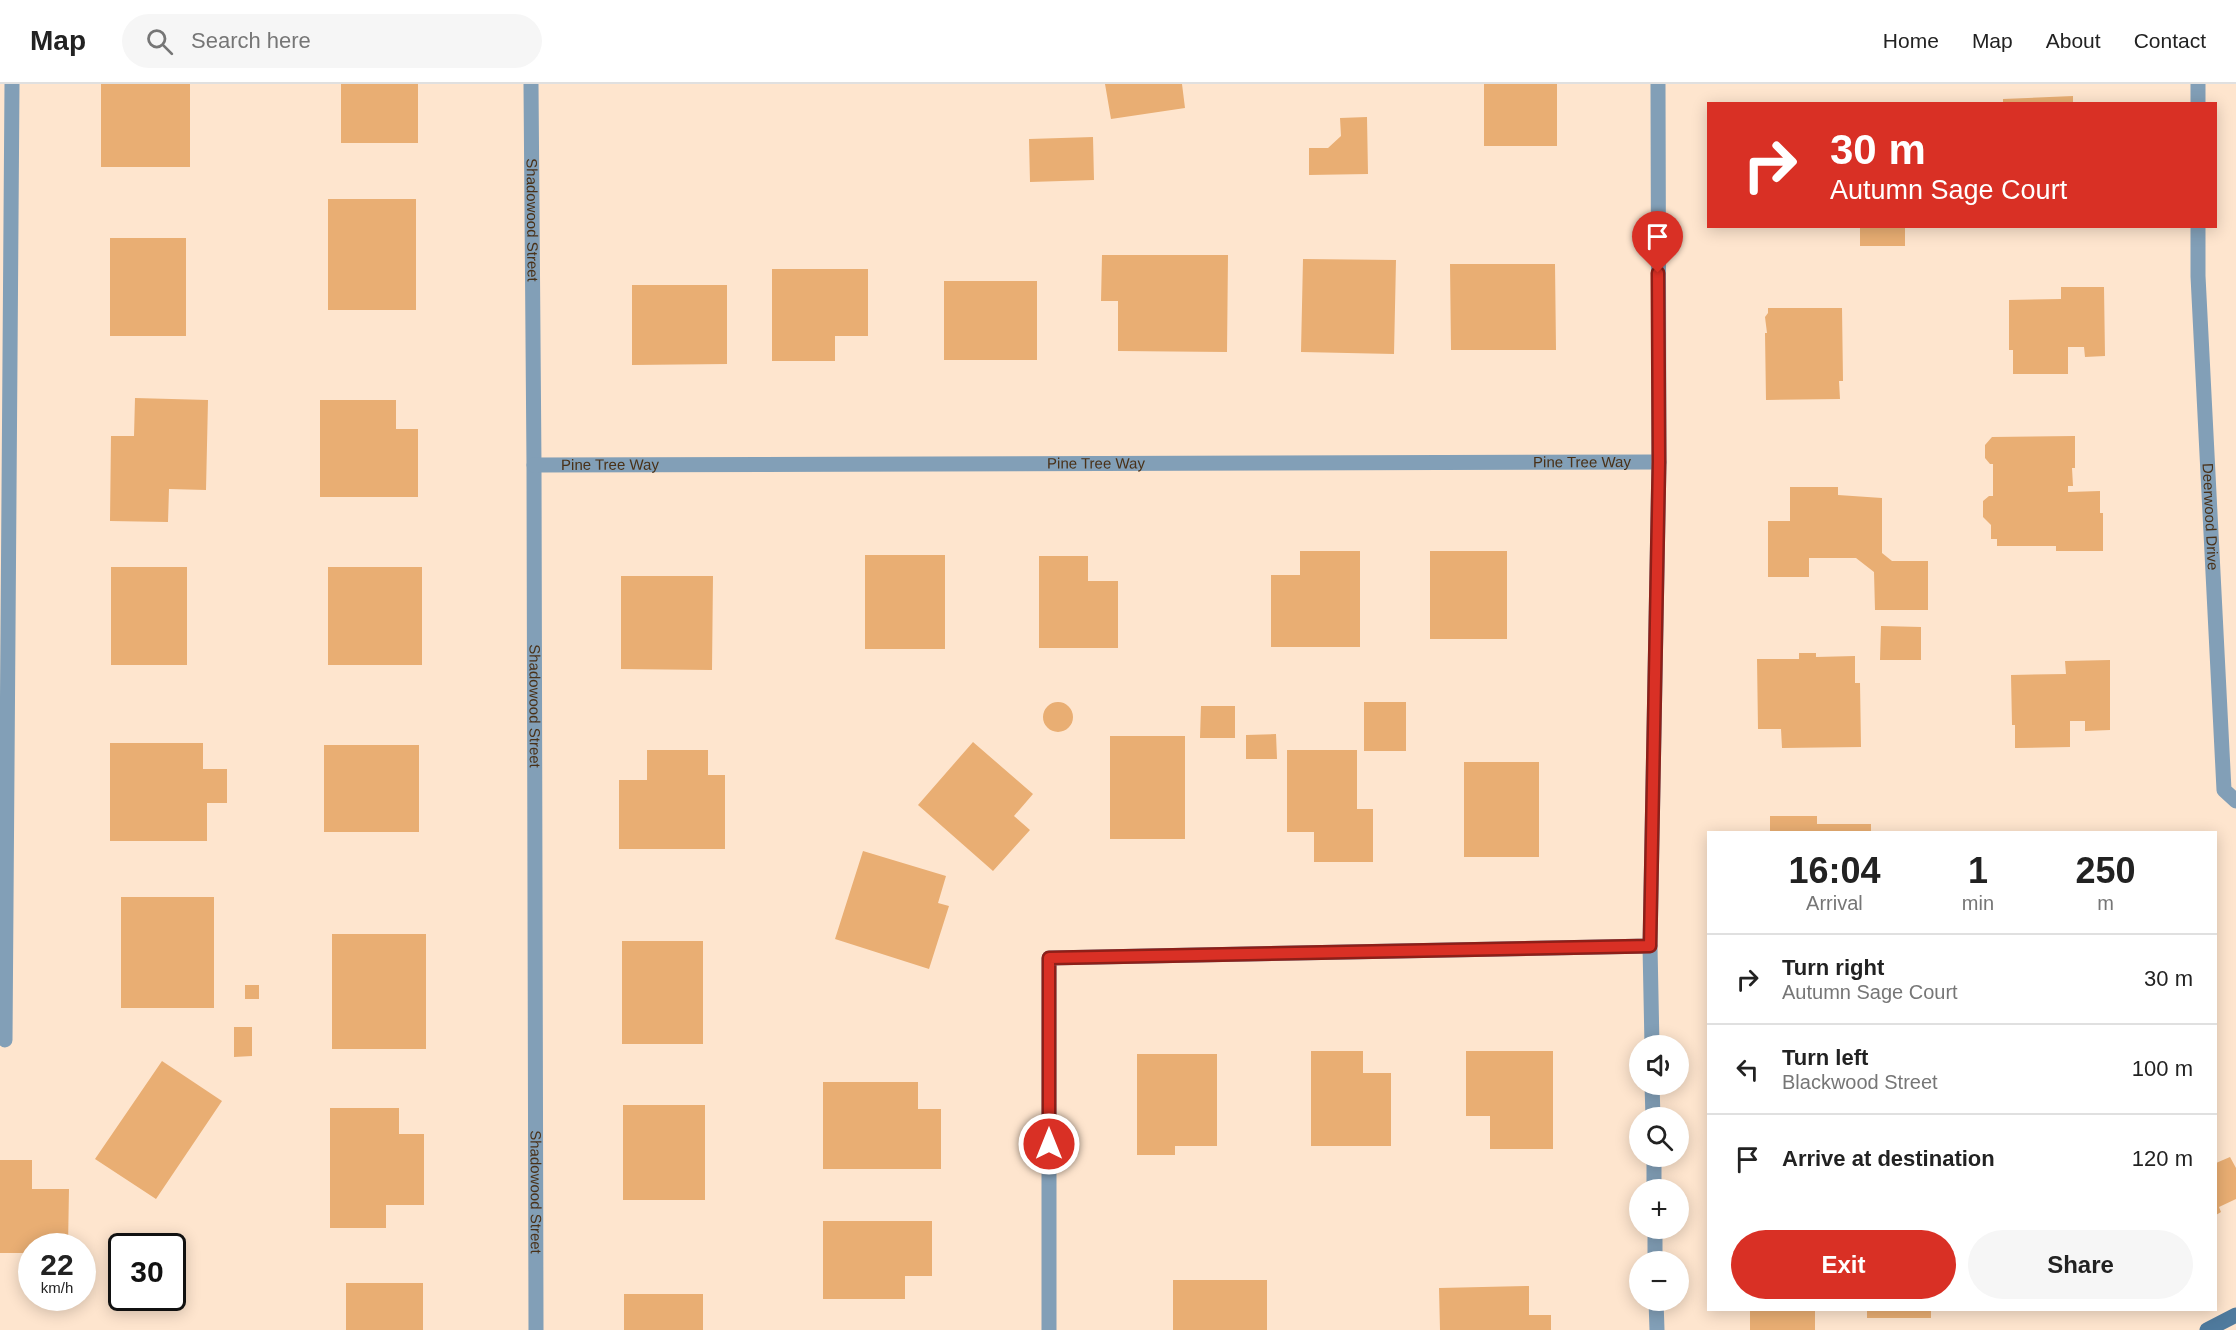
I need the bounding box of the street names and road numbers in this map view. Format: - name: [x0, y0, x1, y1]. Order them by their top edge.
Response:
- street label: Shadowood Street: [524, 158, 542, 283]
- street label: Pine Tree Way: [1533, 453, 1631, 470]
- street label: Pine Tree Way: [1047, 454, 1145, 472]
- street label: Pine Tree Way: [561, 456, 659, 473]
- street label: Deerwood Drive: [2199, 463, 2222, 571]
- street label: Shadowood Street: [526, 644, 544, 769]
- street label: Shadowood Street: [528, 1130, 545, 1255]

